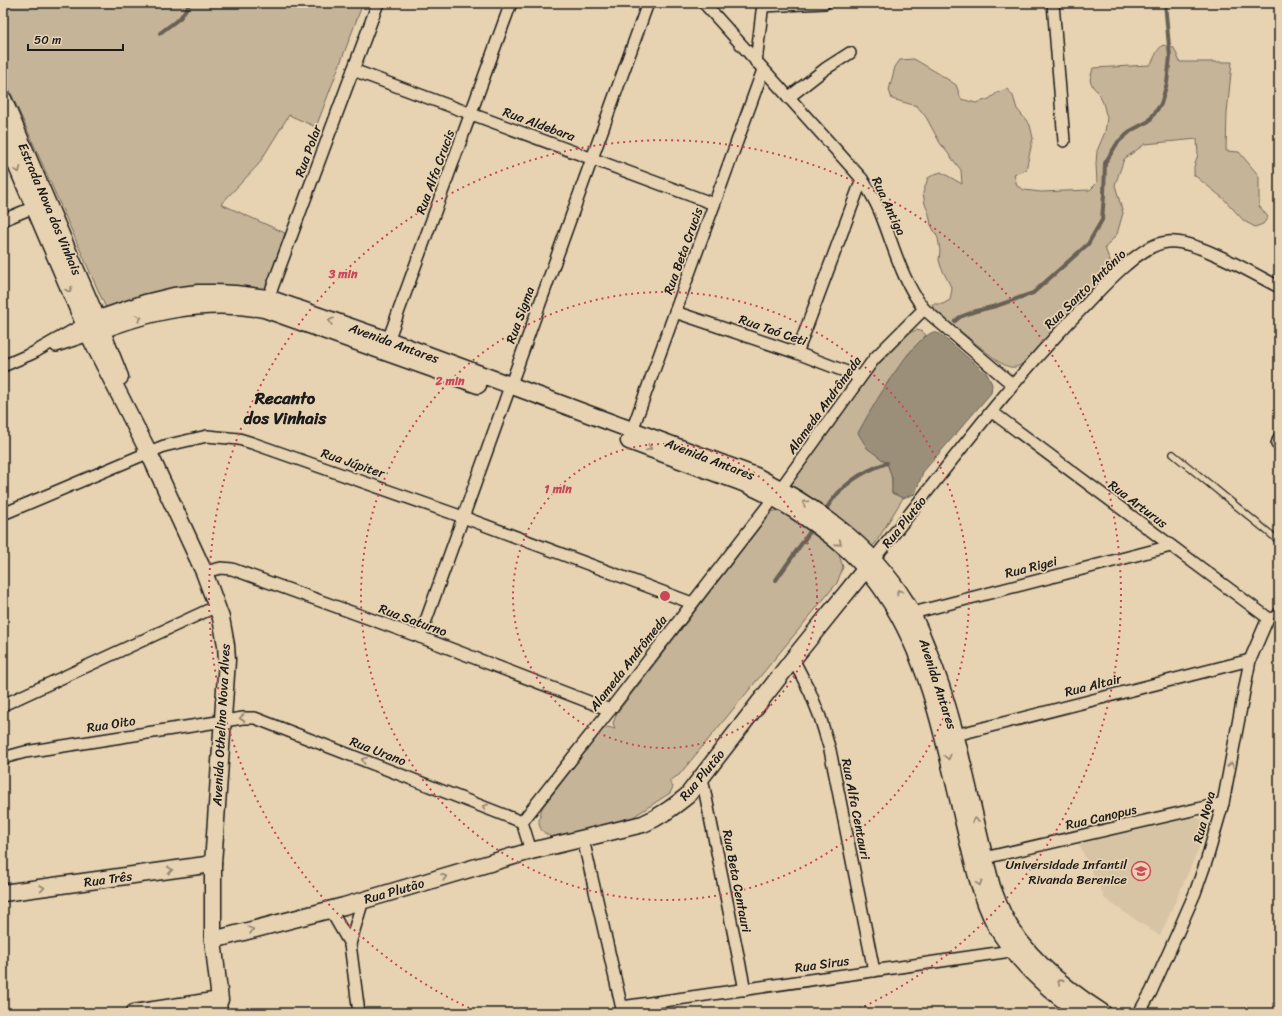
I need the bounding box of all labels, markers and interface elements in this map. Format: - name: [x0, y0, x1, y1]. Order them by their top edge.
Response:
- scale bar: [28, 26, 123, 52]
- text: 50 m: [34, 29, 61, 51]
- street label: Rua Aldebara: [500, 100, 579, 148]
- street label: Rua Polar: [288, 121, 328, 180]
- street label: Rua Alfa Crucis: [409, 126, 461, 218]
- street label: Estrada Nova dos Vinhais: [12, 139, 89, 280]
- one-way arrow: [14, 167, 22, 174]
- street label: Rua Antiga: [865, 173, 913, 240]
- street label: Rua Beta Crucis: [657, 203, 710, 298]
- street label: Rua Santo Antônio: [1038, 243, 1132, 335]
- text: 3 min: [328, 263, 358, 285]
- street label: Rua Sigma: [499, 283, 541, 347]
- one-way arrow: [64, 285, 72, 293]
- street label: Rua Taó Ceti: [736, 308, 811, 353]
- one-way arrow: [135, 314, 142, 323]
- street label: Avenida Antares: [345, 316, 443, 370]
- one-way arrow: [328, 317, 335, 325]
- street label: Alameda Andrômeda: [780, 351, 868, 460]
- text: 2 min: [434, 370, 465, 392]
- district label: Recanto dos Vinhais: [244, 383, 328, 433]
- street label: Avenida Antares: [661, 431, 759, 487]
- street label: Rua Júpiter: [318, 441, 389, 485]
- one-way arrow: [645, 444, 652, 452]
- street label: Rua Arturus: [1103, 474, 1174, 535]
- text: 1 min: [544, 478, 572, 500]
- street label: Rua Plutão: [876, 490, 933, 553]
- one-way arrow: [802, 500, 809, 508]
- one-way arrow: [834, 539, 842, 546]
- street label: Rua Rigei: [1002, 549, 1060, 585]
- centre of rings: [658, 589, 672, 603]
- one-way arrow: [896, 589, 904, 596]
- street label: Rua Saturno: [376, 597, 451, 643]
- street label: Alameda Andrômeda: [582, 610, 673, 717]
- street label: Avenida Antares: [912, 635, 964, 733]
- street label: Avenida Othelino Nova Alves: [205, 643, 237, 808]
- street label: Rua Altair: [1062, 667, 1125, 703]
- street label: Rua Oito: [85, 709, 137, 739]
- one-way arrow: [239, 714, 245, 723]
- street label: Rua Urano: [346, 730, 410, 772]
- street label: Rua Plutão: [673, 744, 731, 806]
- one-way arrow: [943, 753, 951, 760]
- street label: Rua Alfa Centauri: [835, 756, 877, 862]
- one-way arrow: [360, 757, 367, 765]
- one-way arrow: [1226, 762, 1234, 768]
- street label: Rua Nova: [1186, 788, 1222, 846]
- street label: Rua Canopus: [1063, 798, 1139, 836]
- one-way arrow: [482, 804, 489, 812]
- one-way arrow: [971, 817, 980, 824]
- street label: Rua Beta Centauri: [716, 828, 758, 935]
- place label: Universidade Infantil Rivanda Berenice: [1006, 853, 1127, 891]
- school or university icon: Universidade Infantil Rivanda Berenice: [1130, 860, 1152, 882]
- street label: Rua Três: [82, 864, 134, 894]
- one-way arrow: [167, 866, 173, 875]
- street label: Rua Plutão: [361, 871, 427, 911]
- one-way arrow: [440, 873, 447, 882]
- one-way arrow: [974, 879, 983, 886]
- one-way arrow: [39, 884, 45, 893]
- one-way arrow: [247, 926, 254, 935]
- street label: Rua Sirus: [793, 949, 851, 979]
- one-way arrow: [1058, 980, 1065, 987]

